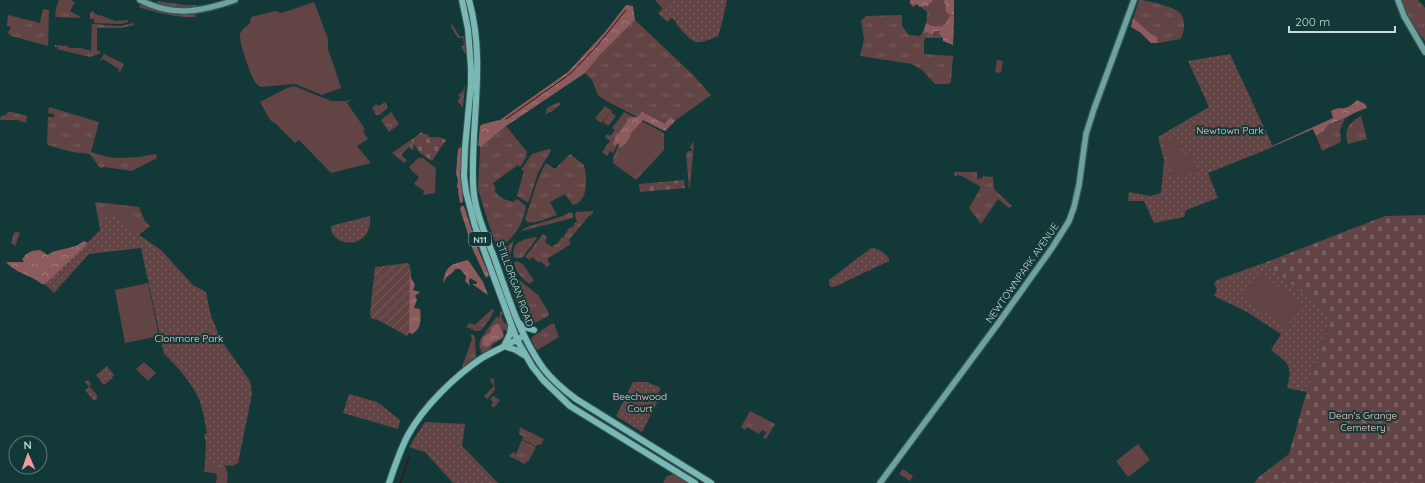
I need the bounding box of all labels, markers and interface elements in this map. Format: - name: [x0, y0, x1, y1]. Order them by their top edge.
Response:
- scale bar: [1289, 8, 1395, 34]
- text: 200 m: [1295, 14, 1330, 29]
- park label: Newtown Park: [1196, 124, 1264, 137]
- street label: NEWTOWNPARK AVENUE: [982, 220, 1062, 326]
- road number: N11: [469, 232, 491, 246]
- street label: STILLORGAN ROAD: [493, 239, 537, 329]
- park label: Clonmore Park: [155, 332, 223, 345]
- park label: Beechwood Court: [613, 390, 667, 415]
- park label: Dean's Grange Cemetery: [1329, 409, 1398, 434]
- north arrow: [8, 435, 48, 475]
- text: N: [23, 438, 32, 452]

